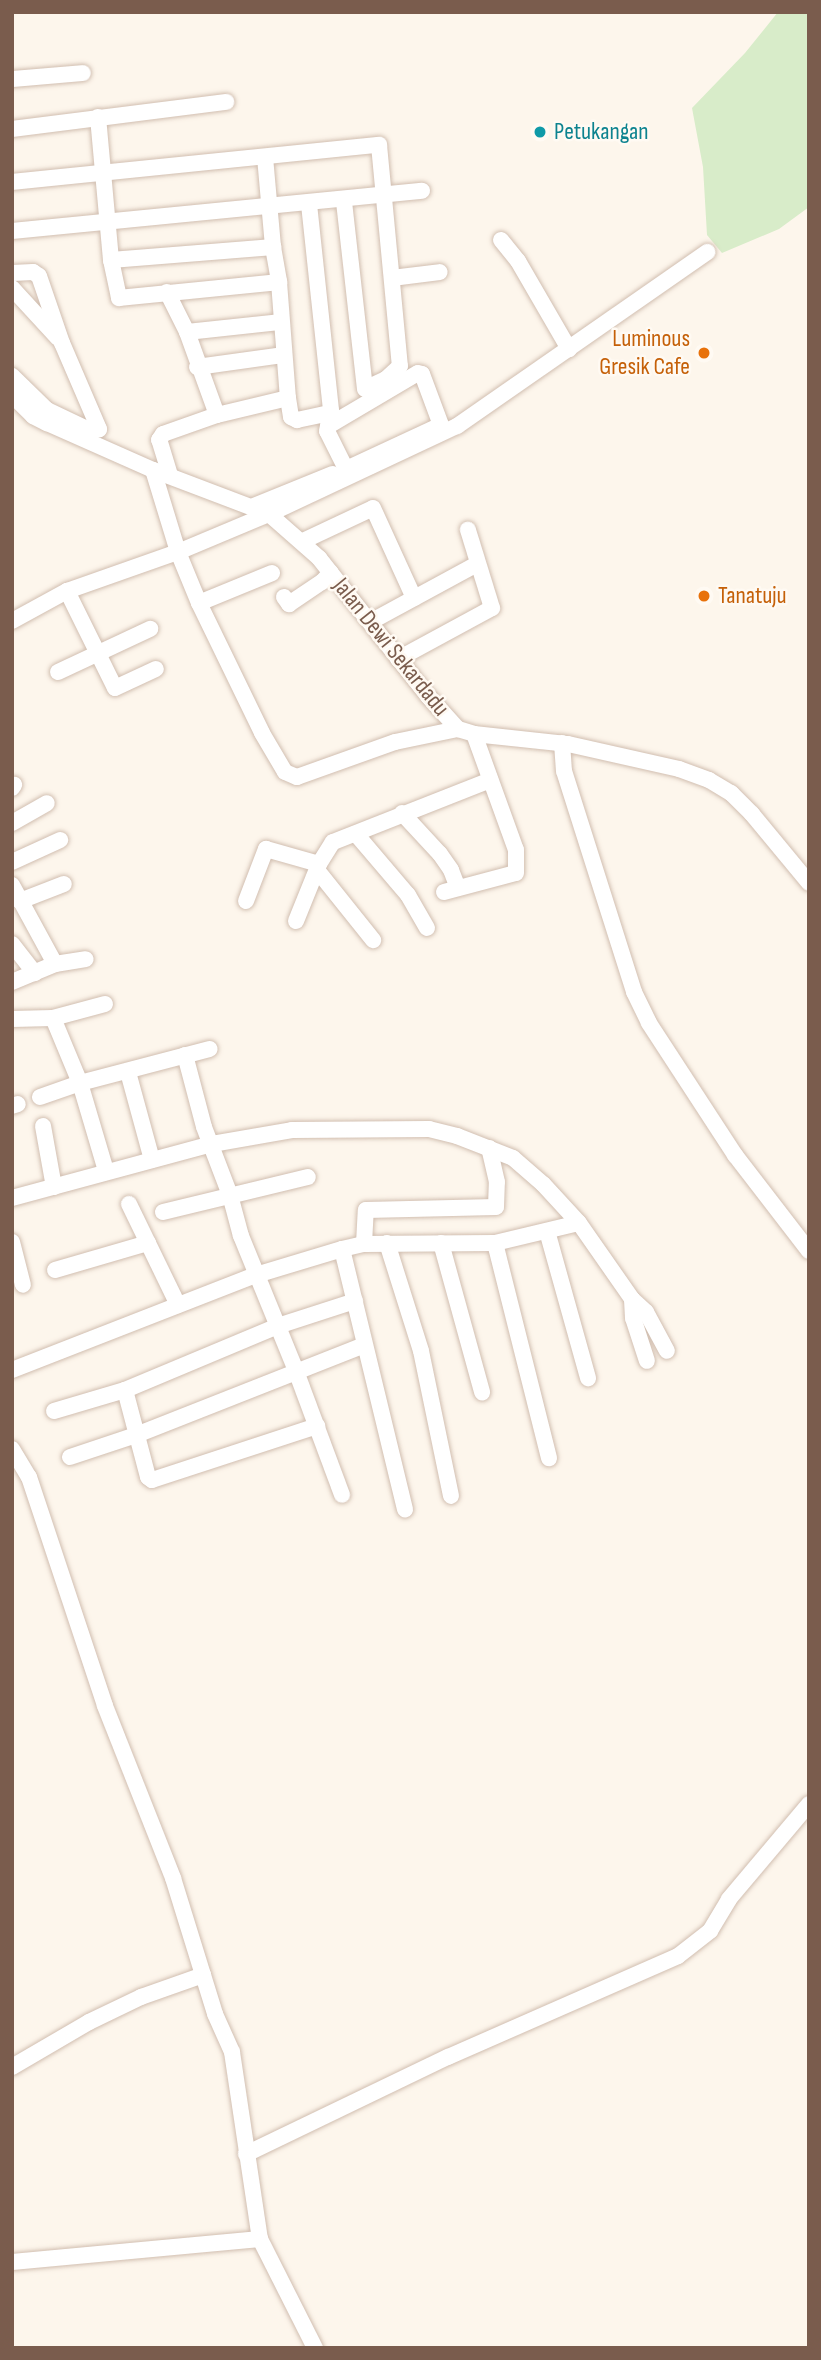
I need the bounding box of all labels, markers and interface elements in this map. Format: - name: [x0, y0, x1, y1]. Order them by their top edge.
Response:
- place label: Petukangan: [554, 118, 649, 146]
- marker: Petukangan: [532, 124, 548, 140]
- place label: Luminous Gresik Cafe: [599, 325, 690, 381]
- marker: Luminous Gresik Cafe: [696, 345, 712, 361]
- street label: Jalan Dewi Sekardadu: [327, 572, 455, 722]
- place label: Tanatuju: [718, 582, 787, 610]
- marker: Tanatuju: [696, 588, 712, 604]

